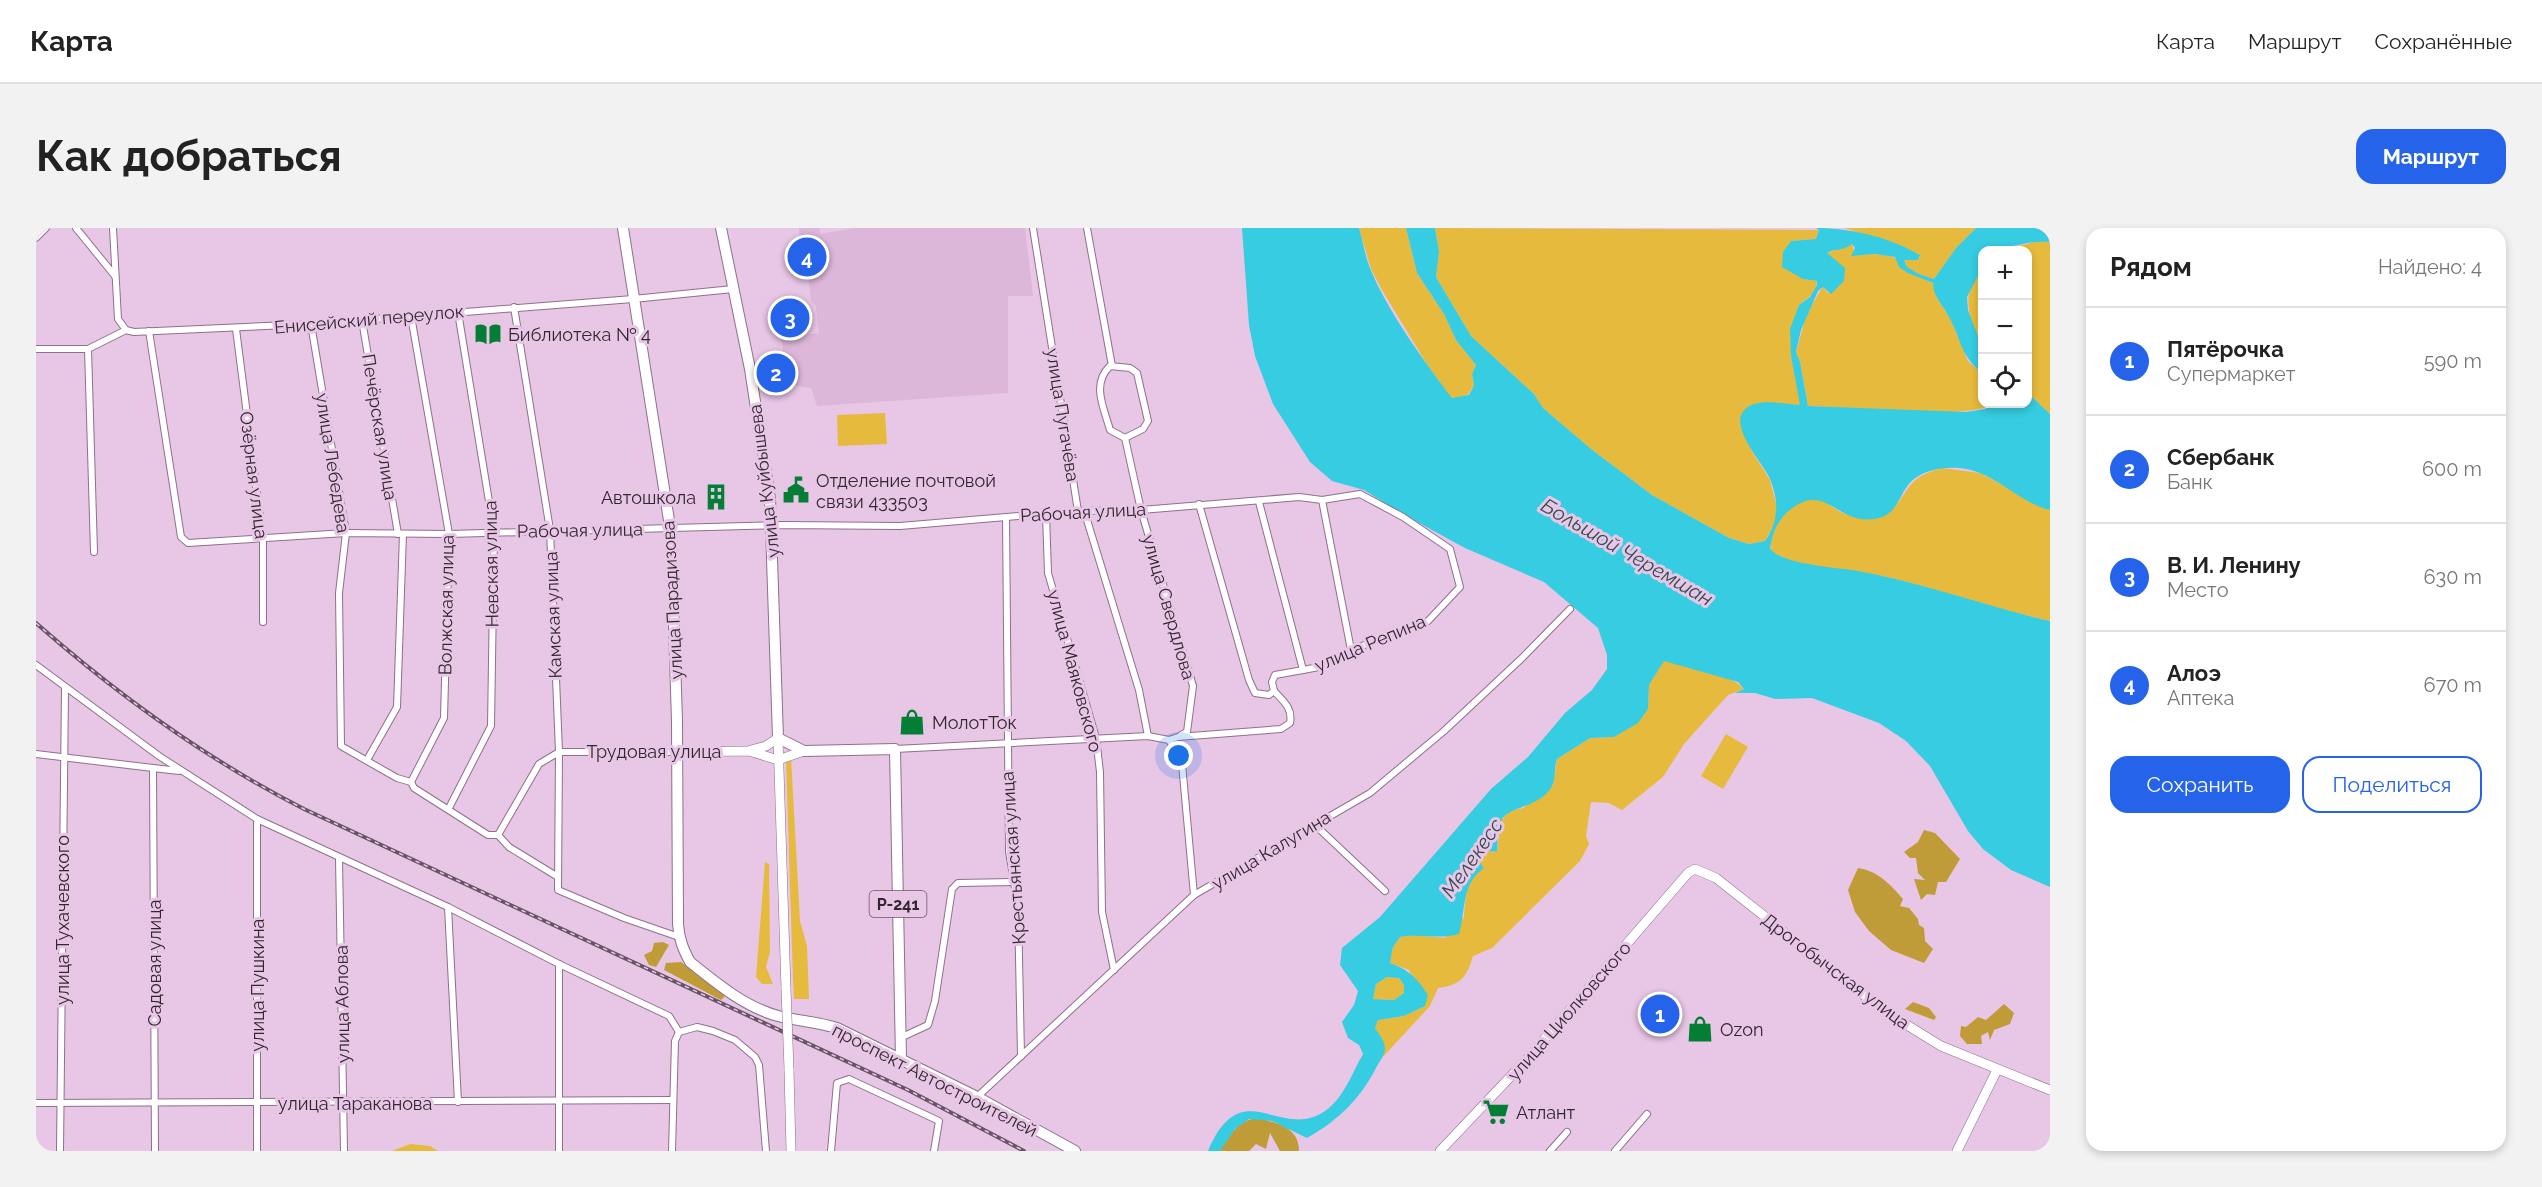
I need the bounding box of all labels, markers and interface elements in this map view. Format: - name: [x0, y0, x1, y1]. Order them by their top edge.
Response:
- text: Карта: [30, 25, 113, 58]
- text: Карта: [2156, 29, 2215, 54]
- text: Маршрут: [2248, 29, 2341, 54]
- text: Сохранённые: [2374, 29, 2512, 54]
- button: Маршрут: [2356, 129, 2506, 184]
- text: Как добраться: [36, 132, 342, 181]
- pin: 4: [788, 234, 826, 279]
- map controls: [1978, 246, 2032, 408]
- button: +: [1978, 246, 2032, 300]
- text: Рядом: [2110, 252, 2192, 282]
- text: Найдено: 4: [2378, 255, 2482, 279]
- pin: 3: [770, 296, 810, 340]
- street label: Енисейский переулок: [273, 300, 465, 338]
- button: −: [1978, 300, 2032, 354]
- library icon: Библиотека № 4: [473, 319, 503, 349]
- place label: Библиотека № 4: [508, 324, 651, 345]
- text: Пятёрочка: [2167, 336, 2284, 362]
- street label: улица Пугачёва: [1042, 347, 1084, 483]
- text: 1: [2125, 349, 2134, 373]
- text: 590 m: [2424, 349, 2482, 373]
- pin: 2: [756, 350, 796, 396]
- street label: Печёрская улица: [358, 352, 402, 502]
- button: locate: [1978, 354, 2032, 408]
- text: Супермаркет: [2167, 362, 2295, 386]
- street label: улица Лебедева: [312, 392, 354, 534]
- street label: улица Куйбышева: [744, 403, 784, 559]
- street label: Озёрная улица: [236, 410, 272, 540]
- text: Сбербанк: [2167, 444, 2275, 470]
- text: 2: [2124, 457, 2135, 481]
- text: 600 m: [2422, 457, 2482, 481]
- place label: Отделение почтовой связи 433503: [816, 470, 996, 512]
- text: Банк: [2167, 470, 2213, 494]
- public building icon: Отделение почтовой связи 433503: [781, 475, 811, 505]
- building icon: Автошкола: [701, 482, 731, 512]
- place label: Автошкола: [601, 487, 696, 508]
- water label: Большой Черемшан: [1537, 493, 1717, 611]
- street label: Рабочая улица: [1020, 498, 1146, 526]
- street label: Невская улица: [479, 500, 503, 628]
- street label: Рабочая улица: [517, 518, 643, 542]
- street label: улица Парадизова: [657, 520, 687, 680]
- street label: улица Свердлова: [1138, 532, 1200, 682]
- street label: Волжская улица: [434, 535, 458, 675]
- street label: Камская улица: [540, 551, 566, 679]
- text: В. И. Ленину: [2167, 552, 2301, 578]
- text: 3: [2124, 565, 2135, 589]
- text: 630 m: [2424, 565, 2482, 589]
- text: Место: [2167, 578, 2229, 602]
- street label: улица Маяковского: [1043, 588, 1107, 755]
- street label: улица Репина: [1311, 610, 1429, 676]
- text: Алоэ: [2167, 660, 2221, 686]
- text: 4: [2124, 673, 2135, 697]
- text: 670 m: [2424, 673, 2482, 697]
- text: Аптека: [2167, 686, 2234, 710]
- shop icon: МолотТок: [897, 707, 927, 737]
- place label: МолотТок: [932, 712, 1017, 733]
- street label: Трудовая улица: [587, 741, 721, 762]
- your location: [1164, 741, 1193, 770]
- button: Сохранить: [2110, 756, 2290, 813]
- button: Поделиться: [2302, 756, 2482, 813]
- street label: Крестьянская улица: [996, 771, 1030, 945]
- street label: улица Калугина: [1208, 806, 1334, 894]
- water label: Мелекесс: [1436, 813, 1508, 902]
- street label: улица Тухачевского: [52, 835, 73, 1005]
- road number: Р-241: [870, 891, 926, 917]
- street label: Садовая улица: [144, 899, 165, 1027]
- street label: Дрогобычская улица: [1758, 909, 1914, 1033]
- street label: улица Пушкина: [247, 919, 268, 1051]
- street label: улица Циолковского: [1503, 937, 1635, 1085]
- street label: улица Аблова: [330, 945, 354, 1063]
- pin: 1: [1640, 992, 1680, 1036]
- shop icon: Ozon: [1685, 1014, 1715, 1044]
- street label: проспект Автостроителей: [829, 1019, 1041, 1141]
- place label: Ozon: [1720, 1019, 1763, 1040]
- street label: улица Тараканова: [278, 1093, 432, 1114]
- supermarket icon: Атлант: [1481, 1097, 1511, 1127]
- place label: Атлант: [1516, 1102, 1576, 1123]

